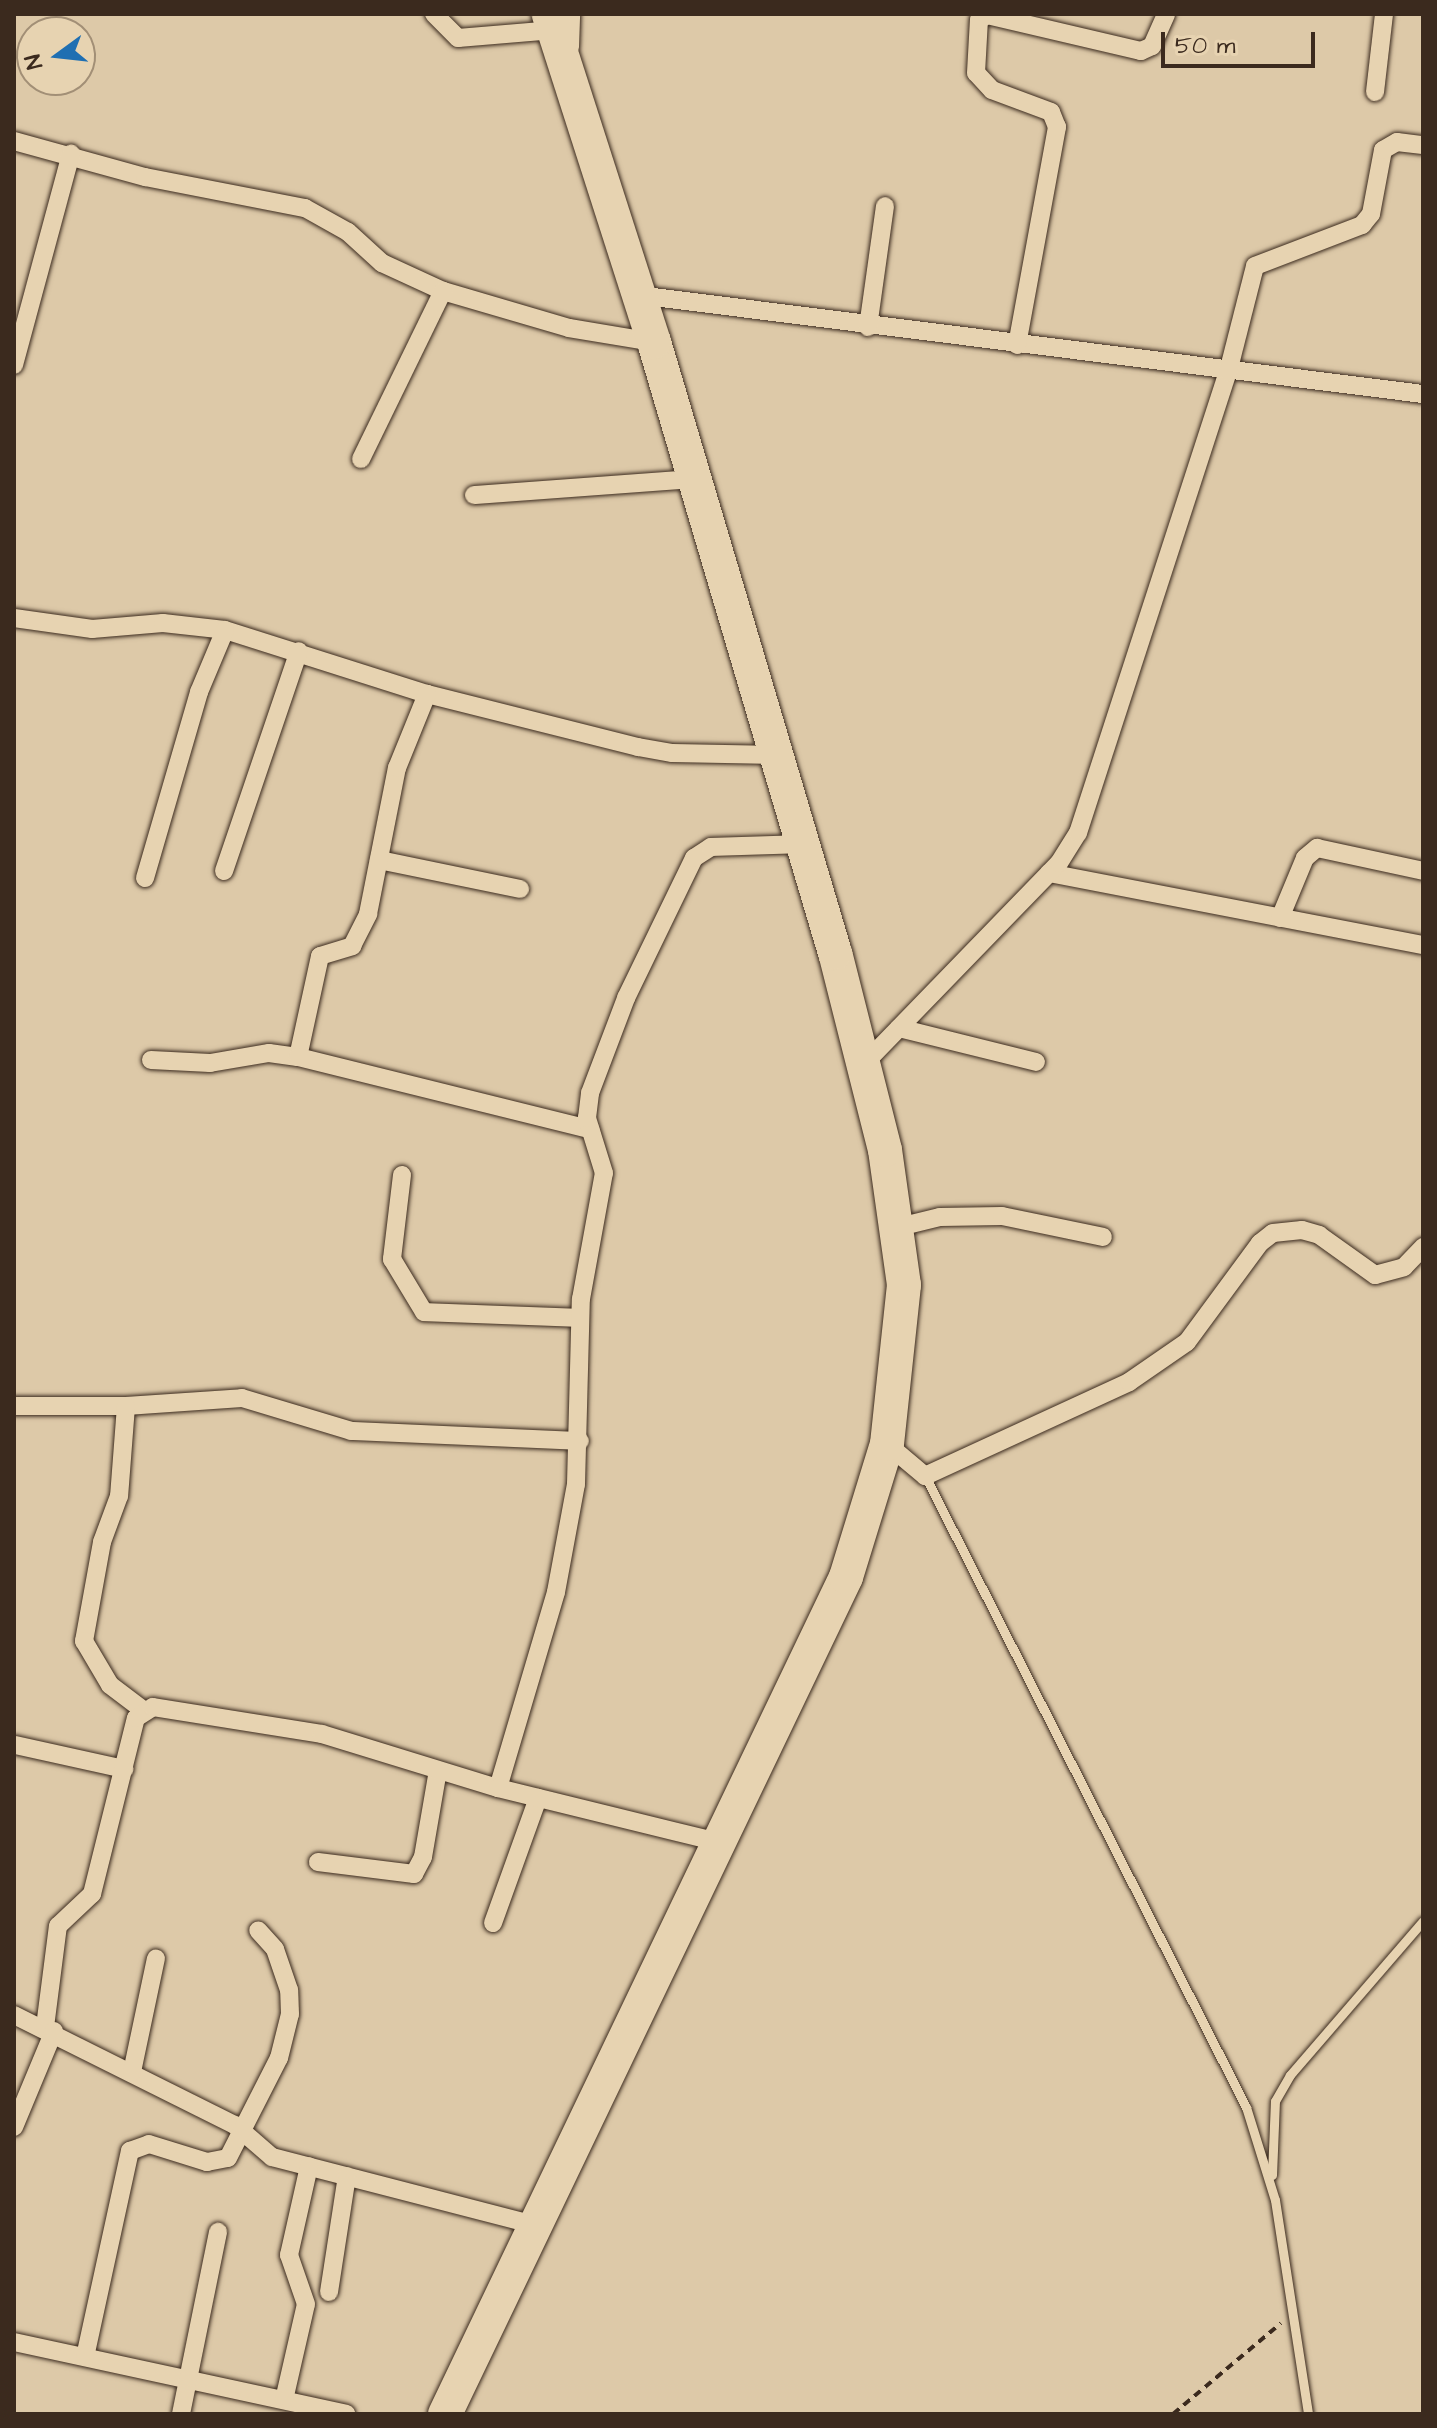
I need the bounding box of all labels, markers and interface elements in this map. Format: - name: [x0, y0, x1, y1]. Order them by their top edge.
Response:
- north arrow: [16, 16, 96, 96]
- scale bar: [1165, 16, 1319, 66]
- text: 50 m: [1175, 29, 1235, 63]
- text: N: [18, 51, 51, 73]

